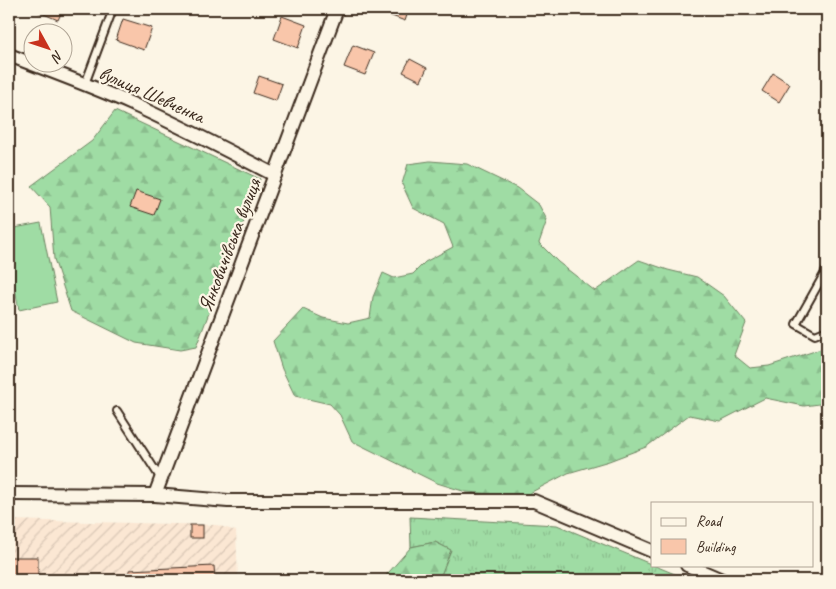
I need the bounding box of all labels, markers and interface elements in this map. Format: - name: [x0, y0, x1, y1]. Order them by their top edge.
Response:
- north arrow: [22, 22, 72, 72]
- text: N: [47, 47, 67, 67]
- street label: вулиця Шевченка: [95, 60, 210, 130]
- street label: Янковичівська вулиця: [193, 174, 267, 315]
- legend: [651, 502, 814, 566]
- text: Road: [696, 512, 723, 531]
- text: Building: [696, 538, 736, 557]

